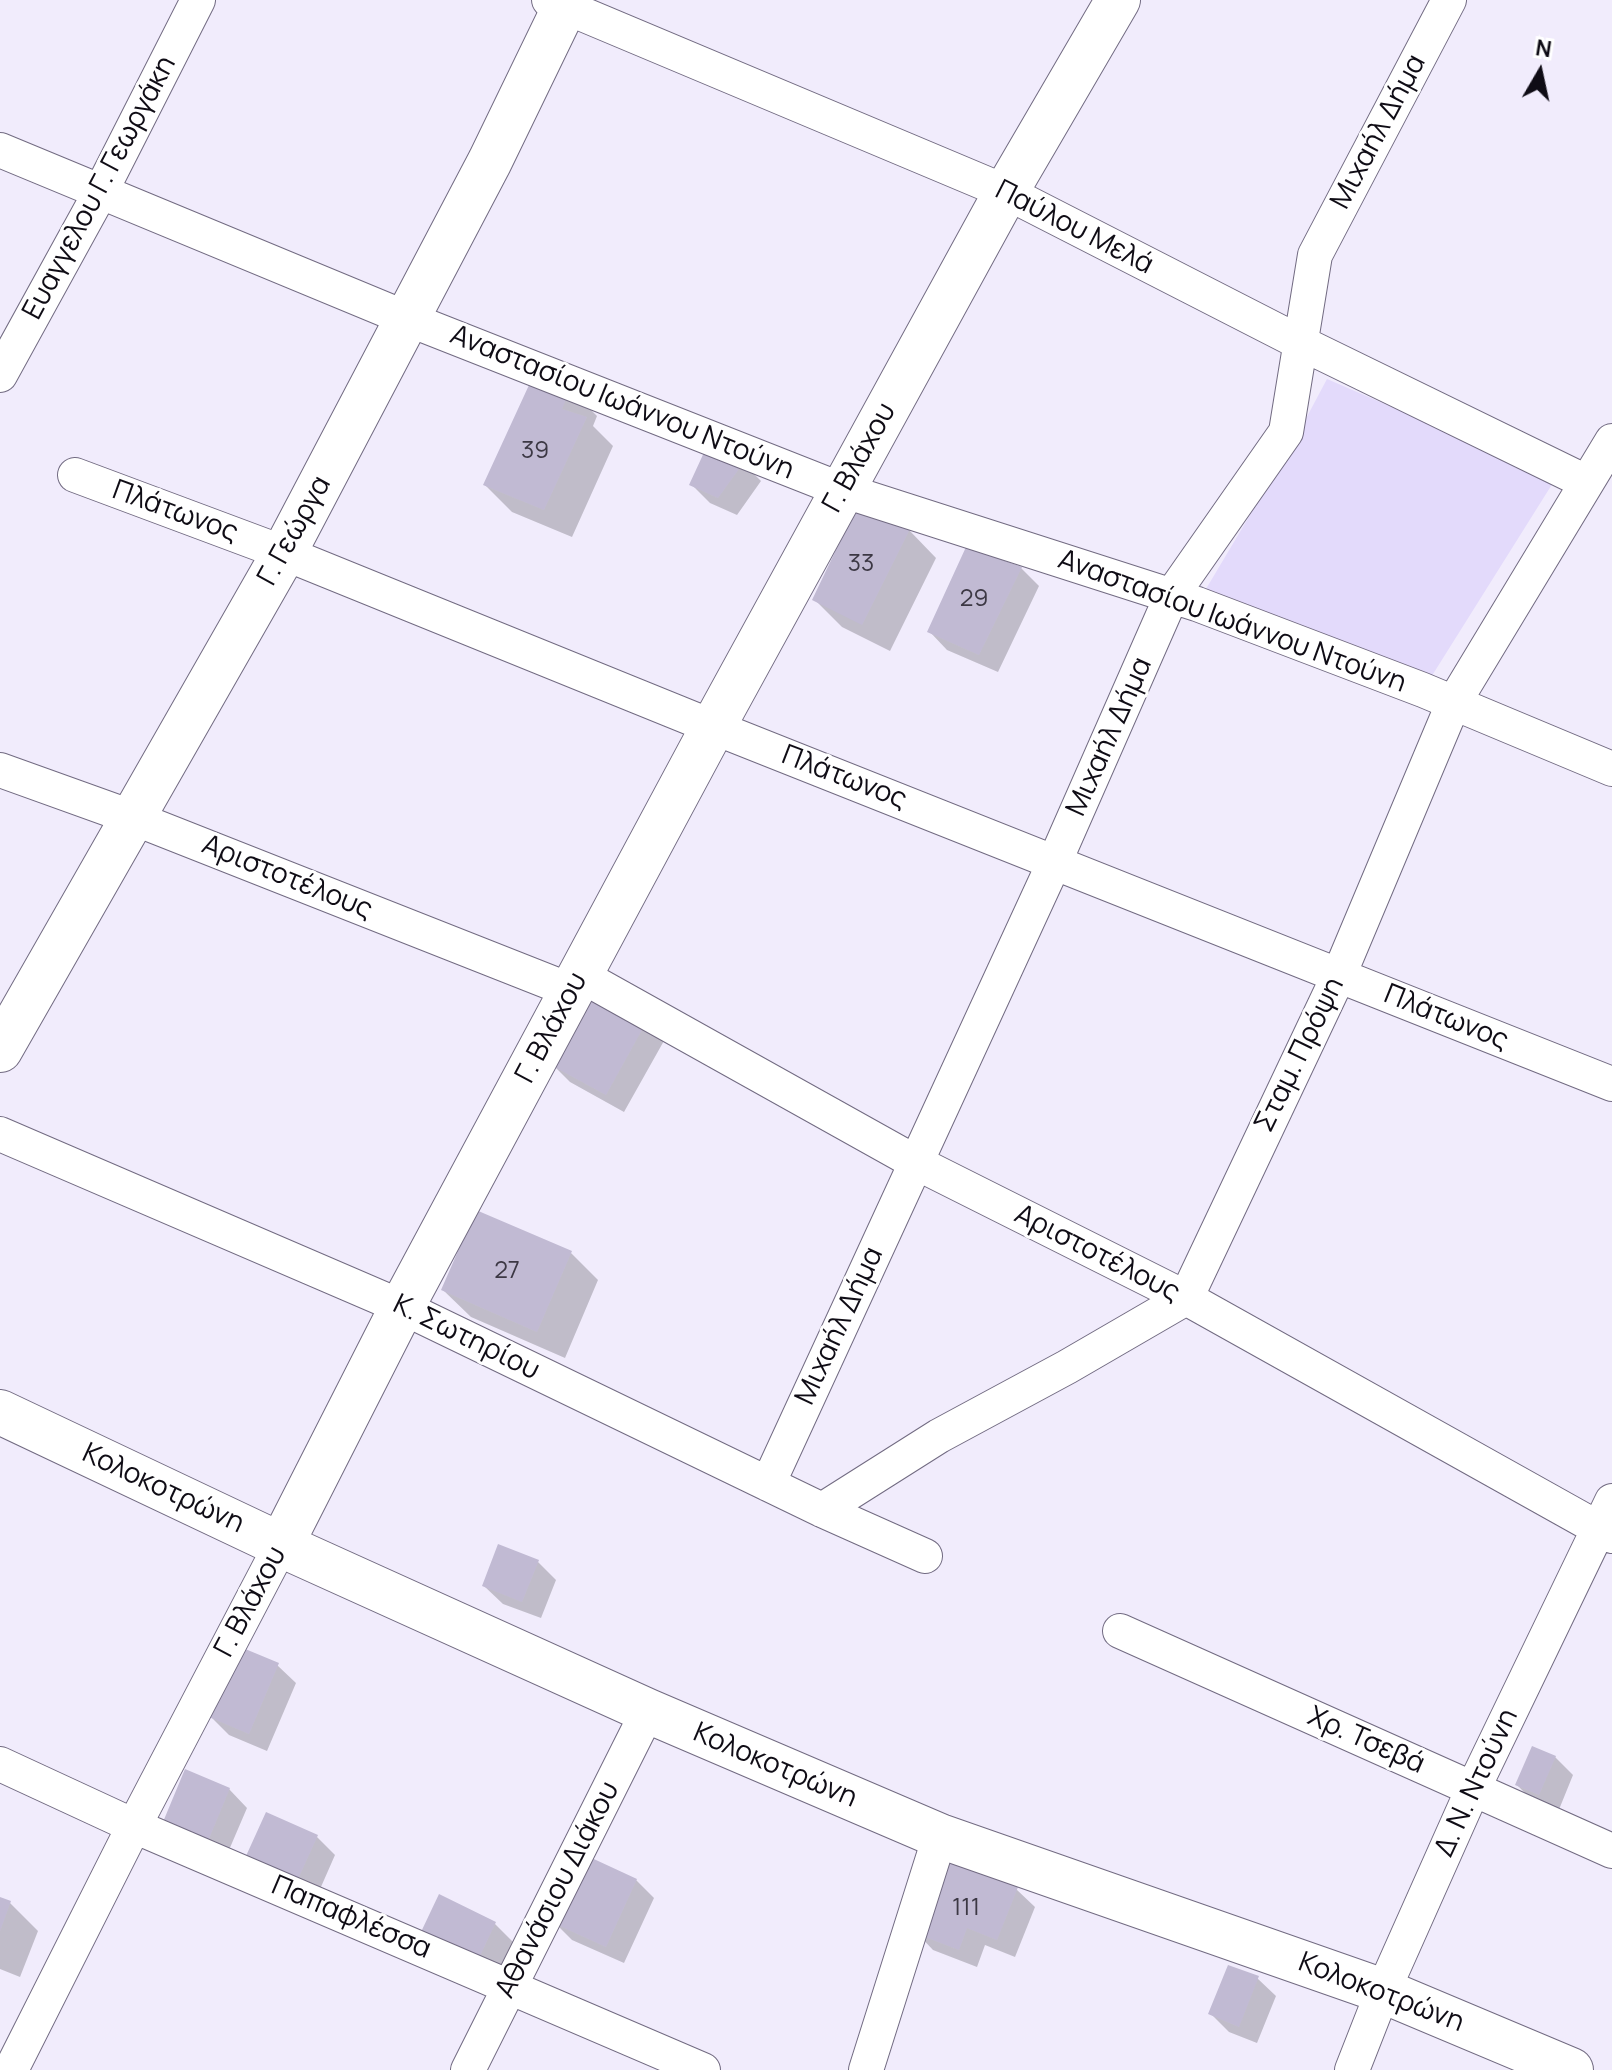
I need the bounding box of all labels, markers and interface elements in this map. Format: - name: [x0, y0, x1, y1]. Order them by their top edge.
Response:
- north arrow: [1500, 32, 1580, 112]
- text: N: [1534, 32, 1554, 64]
- street label: Μιχαήλ Δήμα: [1324, 49, 1434, 215]
- street label: Ευαγγελου Γ. Γεωργάκη: [16, 50, 184, 326]
- street label: Παύλου Μελά: [989, 174, 1159, 282]
- street label: Αναστασίου Ιωάννου Ντούνη: [445, 319, 799, 487]
- street label: Γ. Βλάχου: [816, 397, 904, 519]
- house number: 39: [521, 437, 549, 465]
- street label: Γ. Γεώργα: [251, 470, 339, 592]
- street label: Πλάτωνος: [108, 474, 242, 550]
- street label: Αναστασίου Ιωάννου Ντούνη: [1053, 543, 1411, 701]
- house number: 33: [848, 550, 874, 578]
- house number: 29: [960, 585, 988, 613]
- street label: Μιχαήλ Δήμα: [1060, 652, 1160, 822]
- street label: Πλάτωνος: [777, 739, 911, 817]
- street label: Αριστοτέλους: [197, 829, 377, 927]
- street label: Γ. Βλάχου: [509, 967, 595, 1089]
- street label: Σταμ. Πρόψη: [1248, 972, 1352, 1138]
- street label: Πλάτωνος: [1379, 978, 1513, 1058]
- street label: Αριστοτέλους: [1009, 1198, 1185, 1310]
- street label: Μιχαήλ Δήμα: [789, 1242, 891, 1410]
- house number: 27: [494, 1257, 520, 1285]
- street label: Κ. Σωτηρίου: [387, 1288, 545, 1388]
- street label: Κολοκοτρώνη: [77, 1437, 249, 1541]
- street label: Γ. Βλάχου: [208, 1541, 294, 1663]
- street label: Χρ. Τσεβά: [1302, 1700, 1430, 1782]
- street label: Δ. Ν. Ντούνη: [1428, 1704, 1526, 1862]
- street label: Κολοκοτρώνη: [688, 1716, 862, 1816]
- street label: Αθανάσιου Διάκου: [489, 1776, 627, 2004]
- street label: Παπαφλέσσα: [266, 1869, 436, 1967]
- house number: 111: [952, 1894, 980, 1922]
- street label: Κολοκοτρώνη: [1294, 1946, 1468, 2040]

